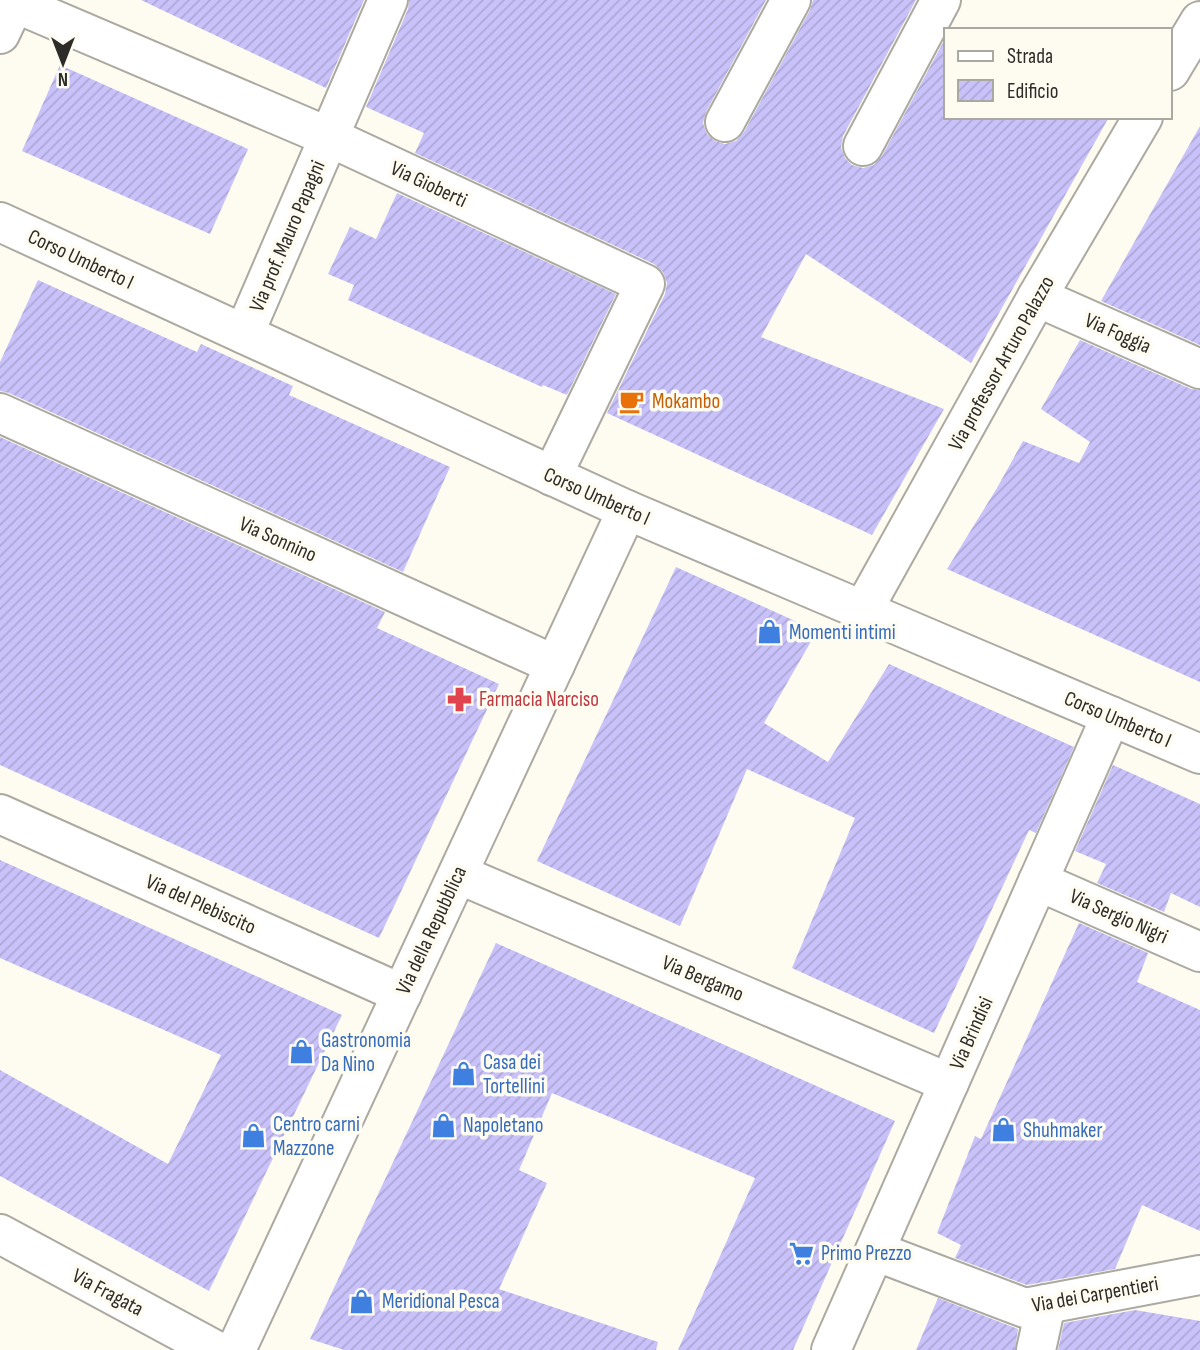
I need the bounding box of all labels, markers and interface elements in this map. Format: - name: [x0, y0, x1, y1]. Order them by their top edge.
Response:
- north arrow: [28, 28, 98, 98]
- legend: [944, 28, 1172, 119]
- text: Strada: [1007, 44, 1053, 69]
- text: N: [58, 67, 68, 90]
- text: Edificio: [1007, 79, 1058, 104]
- street label: Via Gioberti: [386, 156, 471, 213]
- street label: Via prof. Mauro Papagni: [244, 157, 331, 316]
- street label: Corso Umberto I: [24, 224, 138, 295]
- street label: Via professor Arturo Palazzo: [943, 272, 1060, 455]
- street label: Via Foggia: [1081, 308, 1155, 359]
- cafe icon: Mokambo: [618, 387, 646, 415]
- place label: Mokambo: [652, 389, 720, 414]
- street label: Corso Umberto I: [540, 462, 654, 531]
- street label: Via Sonnino: [235, 511, 320, 568]
- shop icon: Momenti intimi: [755, 618, 783, 646]
- place label: Momenti intimi: [789, 620, 896, 645]
- pharmacy icon: Farmacia Narciso: [445, 685, 473, 713]
- street label: Corso Umberto I: [1061, 686, 1175, 753]
- place label: Farmacia Narciso: [479, 687, 599, 712]
- street label: Via della Repubblica: [391, 862, 472, 998]
- street label: Via del Plebiscito: [142, 869, 260, 940]
- street label: Via Sergio Nigri: [1066, 884, 1172, 949]
- street label: Via Bergamo: [658, 950, 747, 1007]
- street label: Via Brindisi: [944, 993, 999, 1074]
- place label: Gastronomia Da Nino: [321, 1028, 411, 1077]
- shop icon: Gastronomia Da Nino: [287, 1038, 315, 1066]
- place label: Casa dei Tortellini: [483, 1050, 545, 1099]
- shop icon: Casa dei Tortellini: [449, 1060, 477, 1088]
- shop icon: Napoletano: [429, 1111, 457, 1139]
- place label: Centro carni Mazzone: [273, 1112, 360, 1161]
- place label: Napoletano: [463, 1113, 544, 1138]
- shop icon: Shuhmaker: [989, 1116, 1017, 1144]
- place label: Shuhmaker: [1023, 1118, 1102, 1143]
- shop icon: Centro carni Mazzone: [239, 1122, 267, 1150]
- supermarket icon: Primo Prezzo: [787, 1239, 815, 1267]
- place label: Primo Prezzo: [821, 1241, 912, 1266]
- street label: Via Fragata: [68, 1263, 148, 1322]
- street label: Via dei Carpentieri: [1030, 1271, 1160, 1318]
- shop icon: Meridional Pesca: [348, 1287, 376, 1315]
- place label: Meridional Pesca: [382, 1289, 500, 1314]

